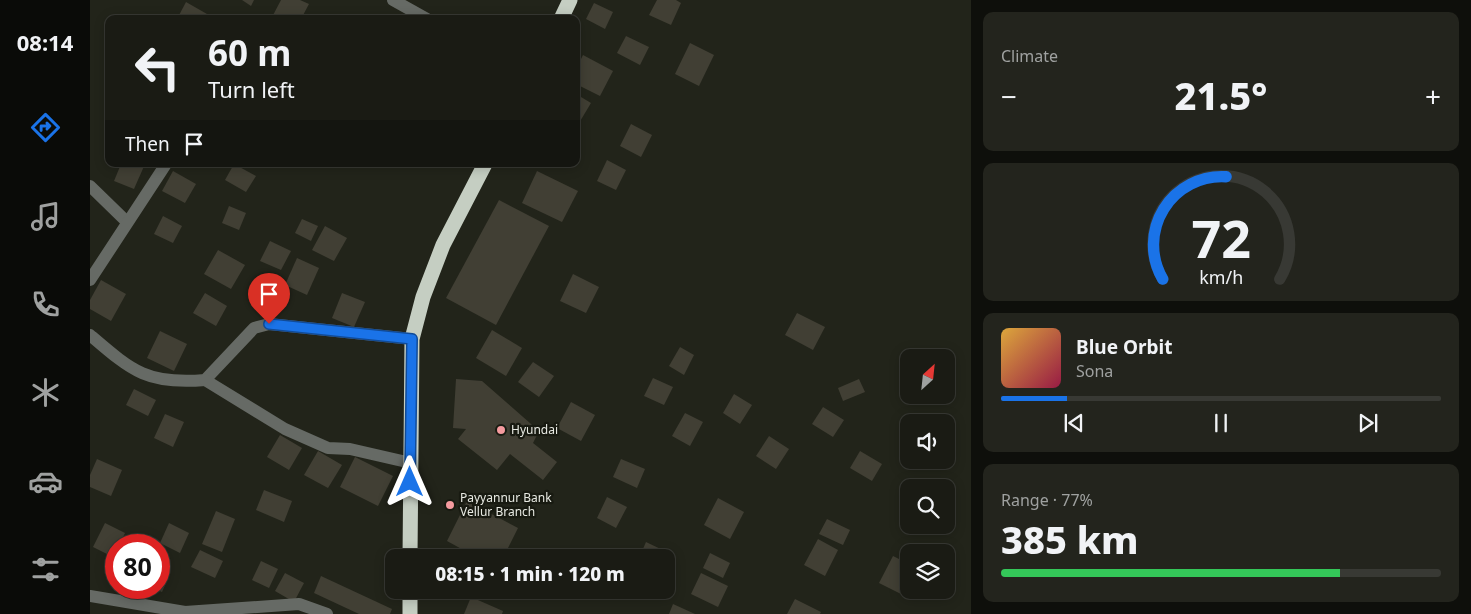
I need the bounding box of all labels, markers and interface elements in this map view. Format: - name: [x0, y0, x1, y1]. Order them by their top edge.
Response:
- text: 08:14: [17, 27, 73, 57]
- text: 60 m: [208, 29, 291, 76]
- icon: left: [125, 35, 190, 100]
- text: Climate: [1001, 45, 1058, 67]
- text: 21.5°: [1175, 69, 1267, 121]
- text: Turn left: [208, 74, 295, 104]
- text: −: [1001, 77, 1017, 115]
- text: +: [1425, 77, 1441, 115]
- icon: directions: [28, 110, 63, 145]
- icon: arrive: [180, 130, 208, 158]
- text: Then: [125, 131, 170, 157]
- icon: music: [28, 199, 63, 234]
- text: 72: [1191, 202, 1251, 273]
- text: km/h: [1199, 265, 1243, 289]
- pin: [248, 273, 290, 324]
- icon: arrive: [255, 280, 283, 308]
- icon: phone: [28, 287, 63, 322]
- text: Blue Orbit: [1076, 334, 1172, 360]
- north arrow: [900, 349, 955, 404]
- map controls: [900, 349, 955, 599]
- text: Sona: [1076, 360, 1113, 382]
- icon: climate: [28, 375, 63, 410]
- icon: previous: [1060, 409, 1088, 437]
- icon: pause: [1207, 409, 1235, 437]
- icon: next: [1354, 409, 1382, 437]
- button: sound: [900, 414, 955, 469]
- place label: Hyundai: [511, 421, 558, 438]
- marker: Hyundai: [495, 424, 507, 436]
- position arrow: [383, 455, 435, 507]
- icon: car: [28, 464, 63, 499]
- button: search: [900, 479, 955, 534]
- place label: Payyannur Bank Vellur Branch: [460, 489, 552, 520]
- text: Range · 77%: [1001, 489, 1093, 511]
- marker: Payyannur Bank Vellur Branch: [444, 499, 456, 511]
- text: 385 km: [1001, 513, 1139, 565]
- speed limit sign: 80: [105, 534, 170, 599]
- button: layers: [900, 544, 955, 599]
- icon: filters: [28, 552, 63, 587]
- text: 08:15 · 1 min · 120 m: [435, 561, 625, 587]

